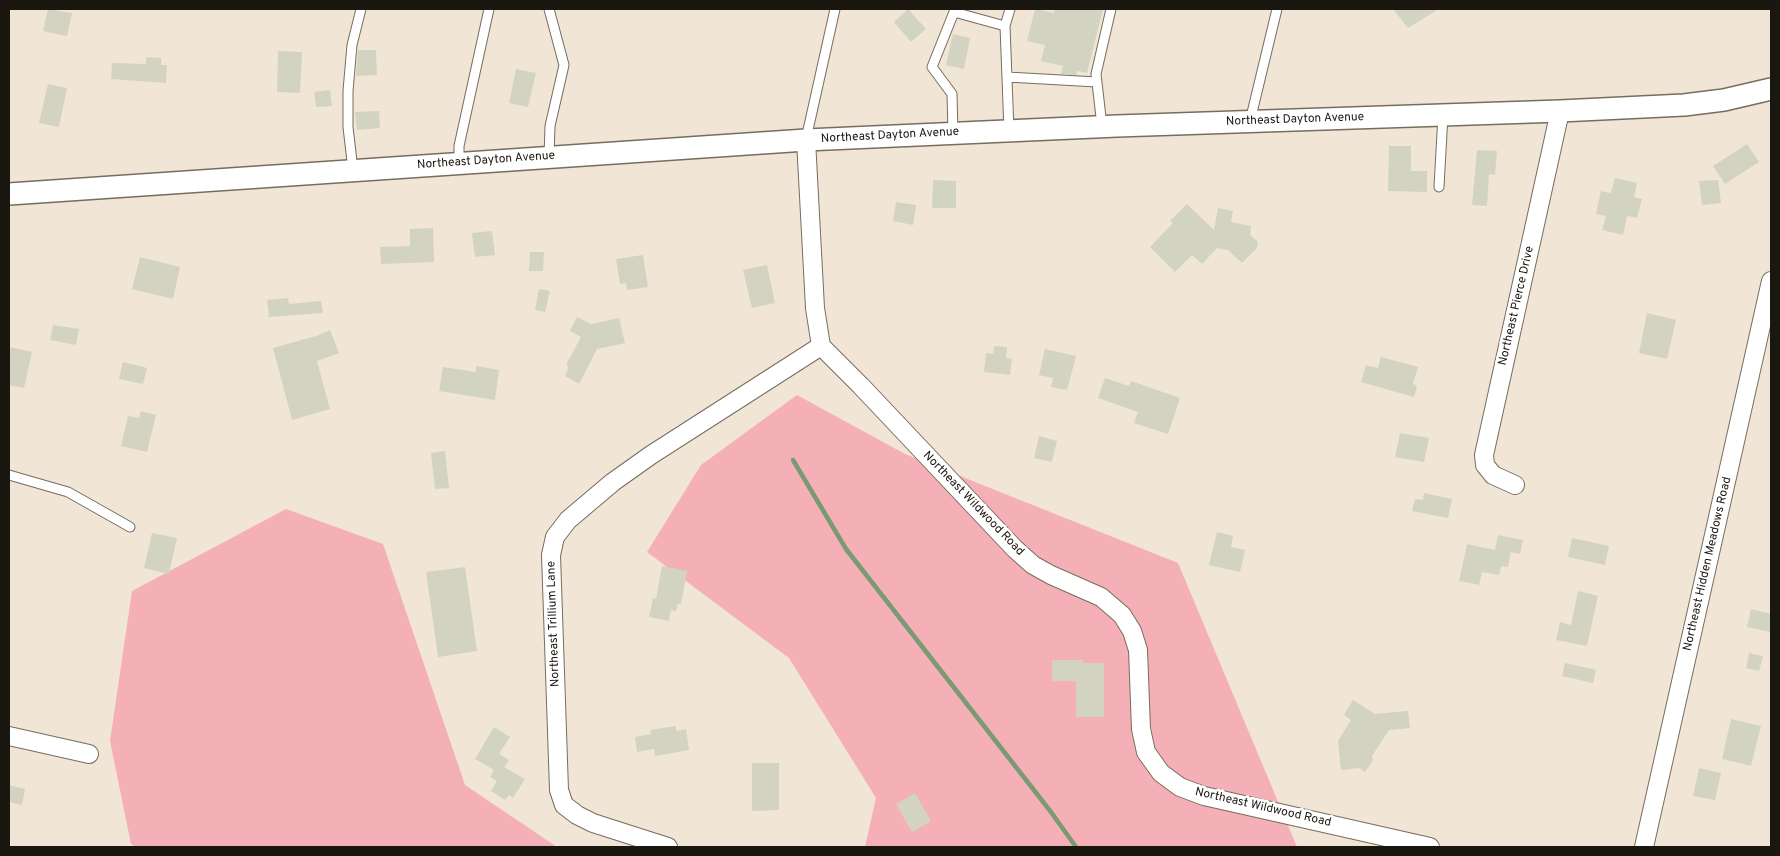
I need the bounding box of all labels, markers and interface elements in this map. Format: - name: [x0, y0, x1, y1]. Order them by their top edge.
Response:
- street label: Northeast Dayton Avenue: [1226, 110, 1364, 130]
- street label: Northeast Dayton Avenue: [821, 125, 959, 147]
- street label: Northeast Dayton Avenue: [417, 149, 555, 173]
- street label: Northeast Pierce Drive: [1496, 245, 1538, 367]
- street label: Northeast Wildwood Road: [919, 449, 1027, 559]
- street label: Northeast Hidden Meadows Road: [1681, 475, 1735, 653]
- street label: Northeast Trillium Lane: [545, 561, 563, 687]
- street label: Northeast Wildwood Road: [1193, 785, 1333, 831]

